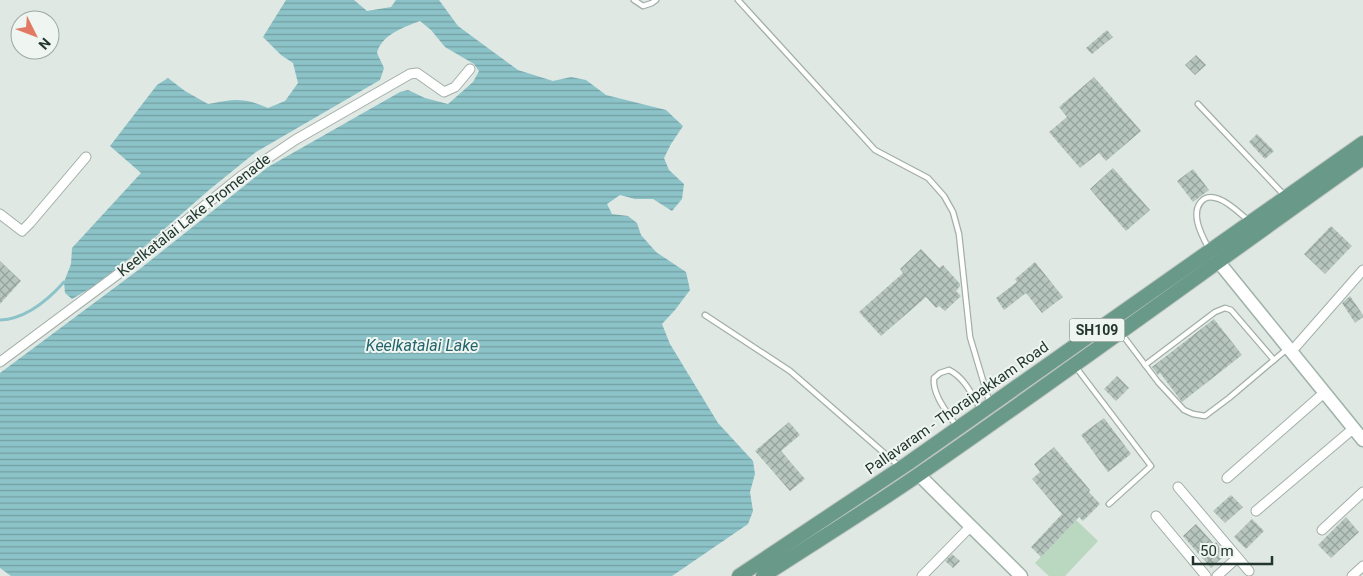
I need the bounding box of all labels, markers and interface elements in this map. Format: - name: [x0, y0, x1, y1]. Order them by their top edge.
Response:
- north arrow: [10, 10, 60, 60]
- text: N: [35, 35, 54, 53]
- street label: Keelkatalai Lake Promenade: [114, 150, 274, 280]
- road number: SH109: [1070, 318, 1124, 342]
- water label: Keelkatalai Lake: [366, 336, 478, 355]
- street label: Pallavaram - Thoraipakkam Road: [862, 338, 1052, 478]
- scale bar: [1193, 534, 1272, 566]
- text: 50 m: [1200, 542, 1234, 560]

